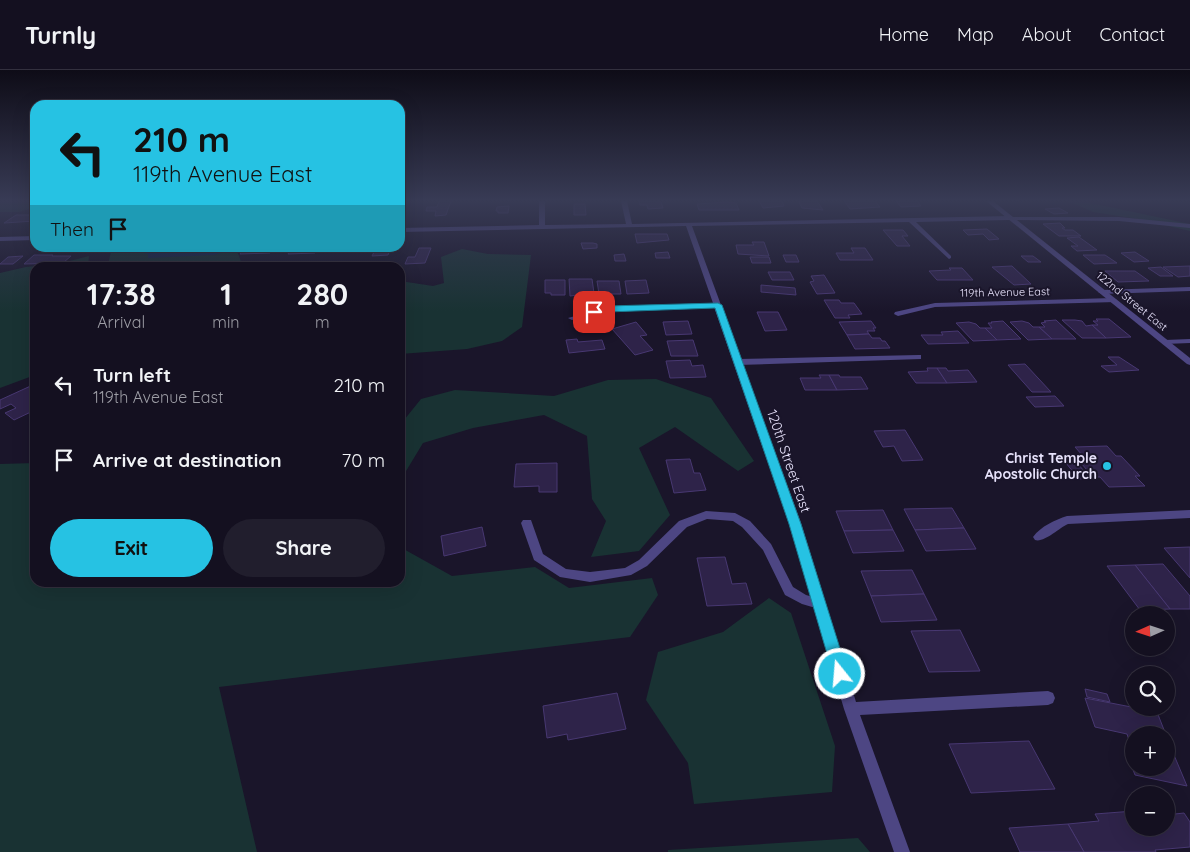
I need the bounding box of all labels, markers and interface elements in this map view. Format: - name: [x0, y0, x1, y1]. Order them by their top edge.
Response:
- text: Turnly: [25, 20, 96, 50]
- text: Home: [879, 23, 929, 46]
- text: Map: [957, 23, 994, 46]
- text: About: [1022, 23, 1072, 46]
- text: Contact: [1100, 23, 1165, 46]
- text: 210 m: [133, 117, 230, 161]
- icon: left: [50, 120, 115, 185]
- text: 119th Avenue East: [133, 160, 312, 188]
- icon: arrive: [104, 215, 132, 243]
- text: Then: [50, 217, 94, 241]
- street label: 122nd Street East: [1094, 268, 1170, 334]
- text: 17:38: [87, 275, 156, 313]
- text: 1: [220, 275, 232, 313]
- text: 280: [296, 275, 348, 313]
- street label: 119th Avenue East: [960, 284, 1050, 300]
- pin: [573, 291, 615, 333]
- icon: arrive: [580, 298, 608, 326]
- text: Arrival: [97, 312, 145, 332]
- text: min: [212, 312, 240, 332]
- text: m: [315, 312, 330, 332]
- text: Turn left: [93, 363, 171, 387]
- icon: left: [50, 371, 78, 399]
- text: 210 m: [334, 373, 385, 397]
- text: 119th Avenue East: [93, 387, 223, 407]
- street label: 120th Street East: [763, 407, 815, 515]
- icon: arrive: [50, 446, 78, 474]
- text: Arrive at destination: [93, 448, 282, 472]
- text: 70 m: [341, 448, 385, 472]
- place label: Christ Temple Apostolic Church: [985, 449, 1097, 483]
- marker: Christ Temple Apostolic Church: [1101, 460, 1113, 472]
- button: Exit: [50, 519, 213, 577]
- button: Share: [223, 519, 385, 577]
- north arrow: [1125, 606, 1175, 656]
- map controls: [1125, 606, 1175, 836]
- position arrow: [813, 647, 865, 699]
- button: search: [1125, 666, 1175, 716]
- button: +: [1125, 726, 1175, 776]
- button: −: [1125, 786, 1175, 836]

